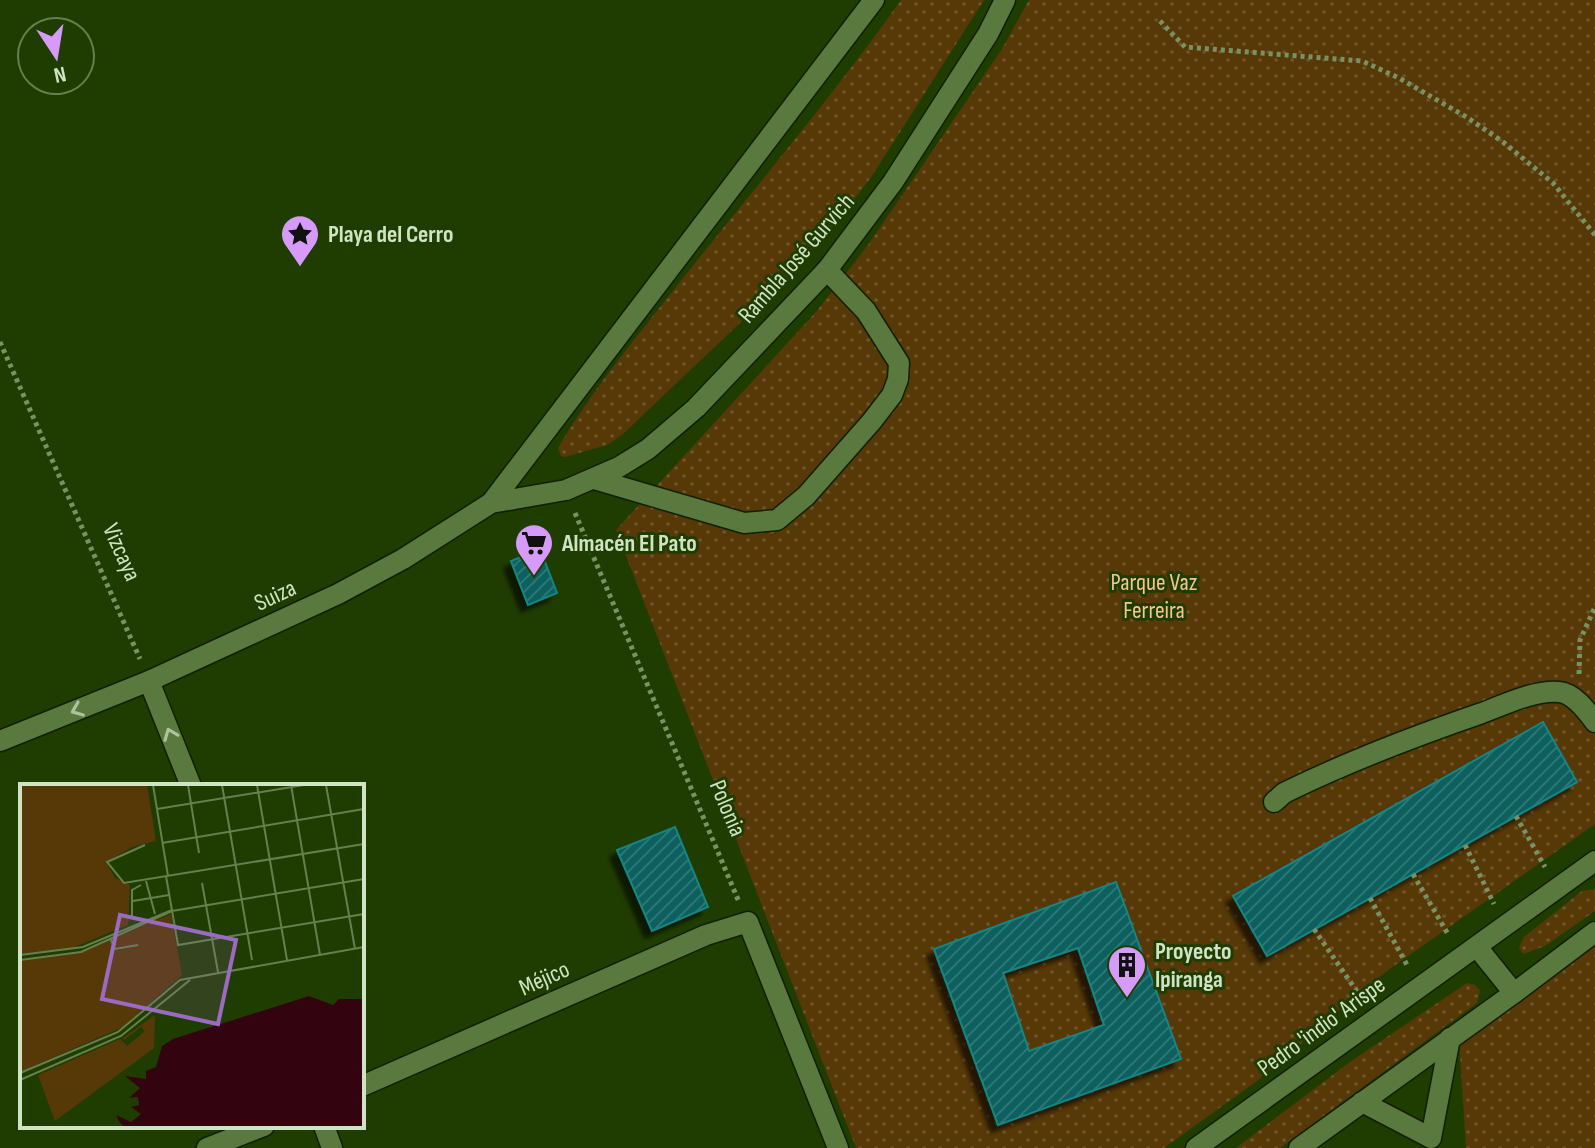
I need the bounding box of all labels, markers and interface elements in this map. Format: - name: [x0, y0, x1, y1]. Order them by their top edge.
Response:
- north arrow: [16, 16, 96, 96]
- text: N: [51, 60, 68, 89]
- street label: Rambla José Gurvich: [732, 187, 861, 329]
- place icon: Playa del Cerro: [279, 213, 321, 268]
- place label: Playa del Cerro: [328, 220, 453, 249]
- street label: Vizcaya: [96, 519, 147, 586]
- supermarket icon: Almacén El Pato: [513, 522, 555, 577]
- place label: Almacén El Pato: [561, 529, 697, 558]
- park label: Parque Vaz Ferreira: [1111, 568, 1198, 625]
- street label: Suiza: [250, 573, 301, 618]
- one-way arrow: [71, 701, 85, 717]
- one-way arrow: [163, 728, 180, 742]
- street label: Polonia: [703, 776, 752, 841]
- inset map: [20, 784, 364, 1128]
- place label: Proyecto Ipiranga: [1155, 937, 1232, 994]
- building icon: Proyecto Ipiranga: [1106, 944, 1148, 999]
- street label: Méjico: [514, 955, 574, 1002]
- street label: Pedro 'indio' Arispe: [1252, 970, 1391, 1082]

